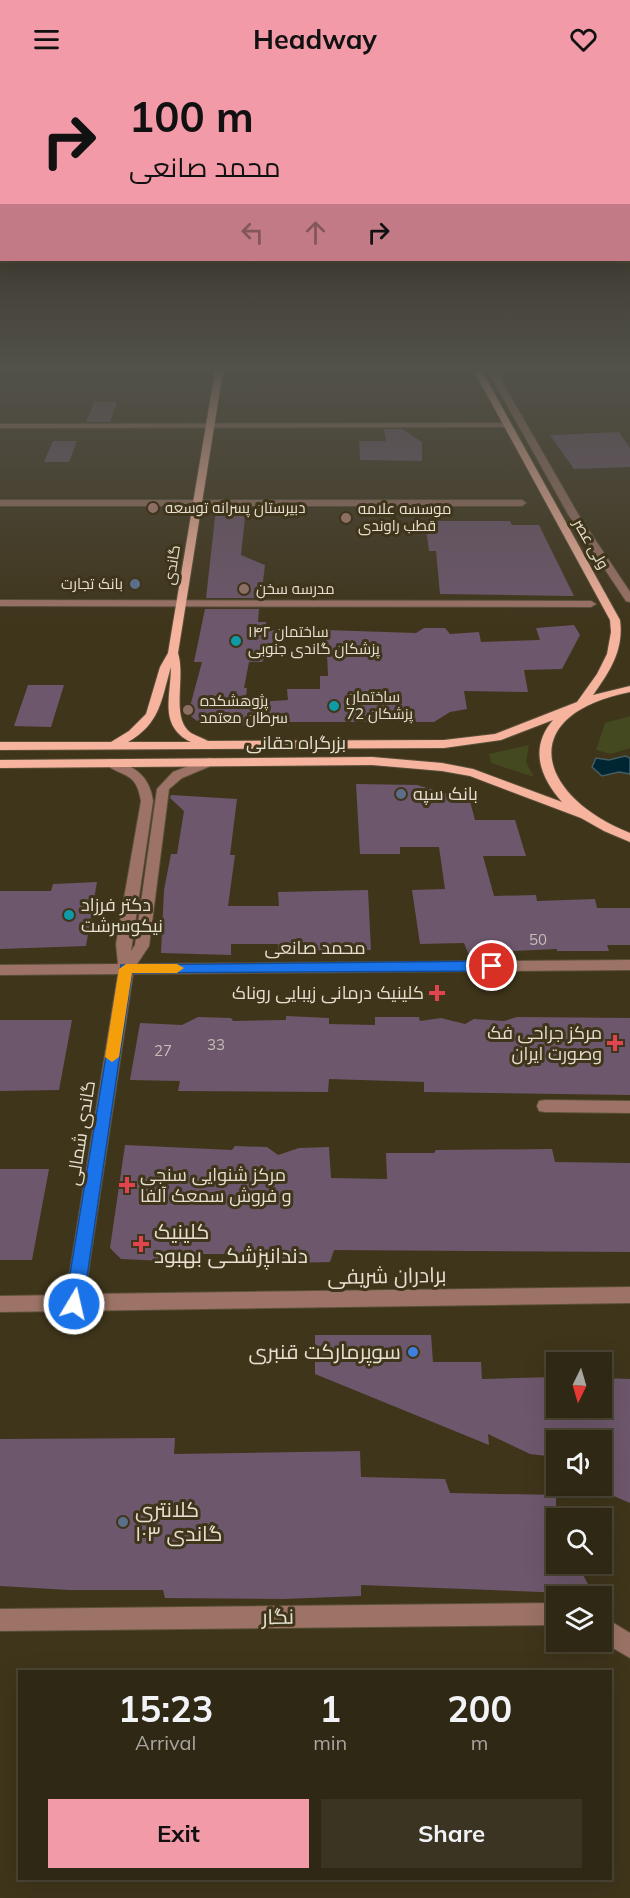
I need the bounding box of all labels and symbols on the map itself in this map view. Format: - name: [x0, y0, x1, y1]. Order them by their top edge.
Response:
- place label: دبیرستان پسرانه توسعه: [165, 498, 305, 518]
- place label: موسسه علامه قطب راوندی: [358, 499, 451, 536]
- marker: دبیرستان پسرانه توسعه: [146, 501, 160, 515]
- marker: موسسه علامه قطب راوندی: [339, 511, 353, 525]
- street label: ولی عصر: [568, 514, 613, 573]
- street label: گاندی: [159, 544, 185, 586]
- place label: بانک تجارت: [61, 574, 123, 593]
- marker: بانک تجارت: [128, 577, 142, 591]
- place label: مدرسه سخن: [256, 579, 335, 599]
- marker: مدرسه سخن: [237, 582, 251, 596]
- place label: ساختمان ۱۴۲ پزشکان گاندی جنوبی: [248, 622, 380, 659]
- marker: ساختمان ۱۴۲ پزشکان گاندی جنوبی: [229, 634, 243, 648]
- place label: ساختمان پزشکان 72: [346, 687, 413, 724]
- place label: پژوهشکده سرطان معتمد: [200, 691, 288, 728]
- marker: ساختمان پزشکان 72: [327, 699, 341, 713]
- marker: پژوهشکده سرطان معتمد: [181, 703, 195, 717]
- street label: بزرگراه حقانی: [246, 731, 346, 754]
- place label: بانک سپه: [413, 782, 478, 805]
- marker: بانک سپه: [394, 787, 408, 801]
- place label: دکتر فرزاد نیکوسرشت: [81, 893, 163, 937]
- marker: دکتر فرزاد نیکوسرشت: [62, 908, 76, 922]
- house number: 50: [529, 930, 547, 949]
- street label: محمد صانعی: [264, 936, 366, 959]
- pin: [466, 940, 517, 991]
- place label: کلینیک درمانی زیبایی روناک: [232, 981, 424, 1004]
- marker: کلینیک درمانی زیبایی روناک: [428, 984, 446, 1002]
- place label: مرکز جراحی فک وصورت ایران: [487, 1021, 602, 1065]
- marker: مرکز جراحی فک وصورت ایران: [606, 1034, 624, 1052]
- house number: 33: [207, 1035, 225, 1054]
- house number: 27: [154, 1041, 172, 1060]
- street label: گاندی شمالی: [61, 1079, 100, 1187]
- place label: مرکز شنوایی سنجی و فروش سمعک آلفا: [140, 1163, 292, 1207]
- marker: مرکز شنوایی سنجی و فروش سمعک آلفا: [118, 1176, 136, 1194]
- place label: کلینیک دندانپزشکی بهبود: [154, 1218, 308, 1270]
- marker: کلینیک دندانپزشکی بهبود: [132, 1235, 150, 1253]
- street label: برادران شریفی: [327, 1261, 447, 1290]
- position arrow: [42, 1272, 106, 1336]
- place label: سوپرمارکت قنبری: [248, 1338, 401, 1366]
- marker: سوپرمارکت قنبری: [406, 1345, 420, 1359]
- north arrow: [546, 1352, 612, 1418]
- place label: کلانتری ۱۰۳ گاندی: [135, 1496, 222, 1547]
- marker: کلانتری ۱۰۳ گاندی: [116, 1515, 130, 1529]
- street label: نگار: [261, 1603, 294, 1629]

